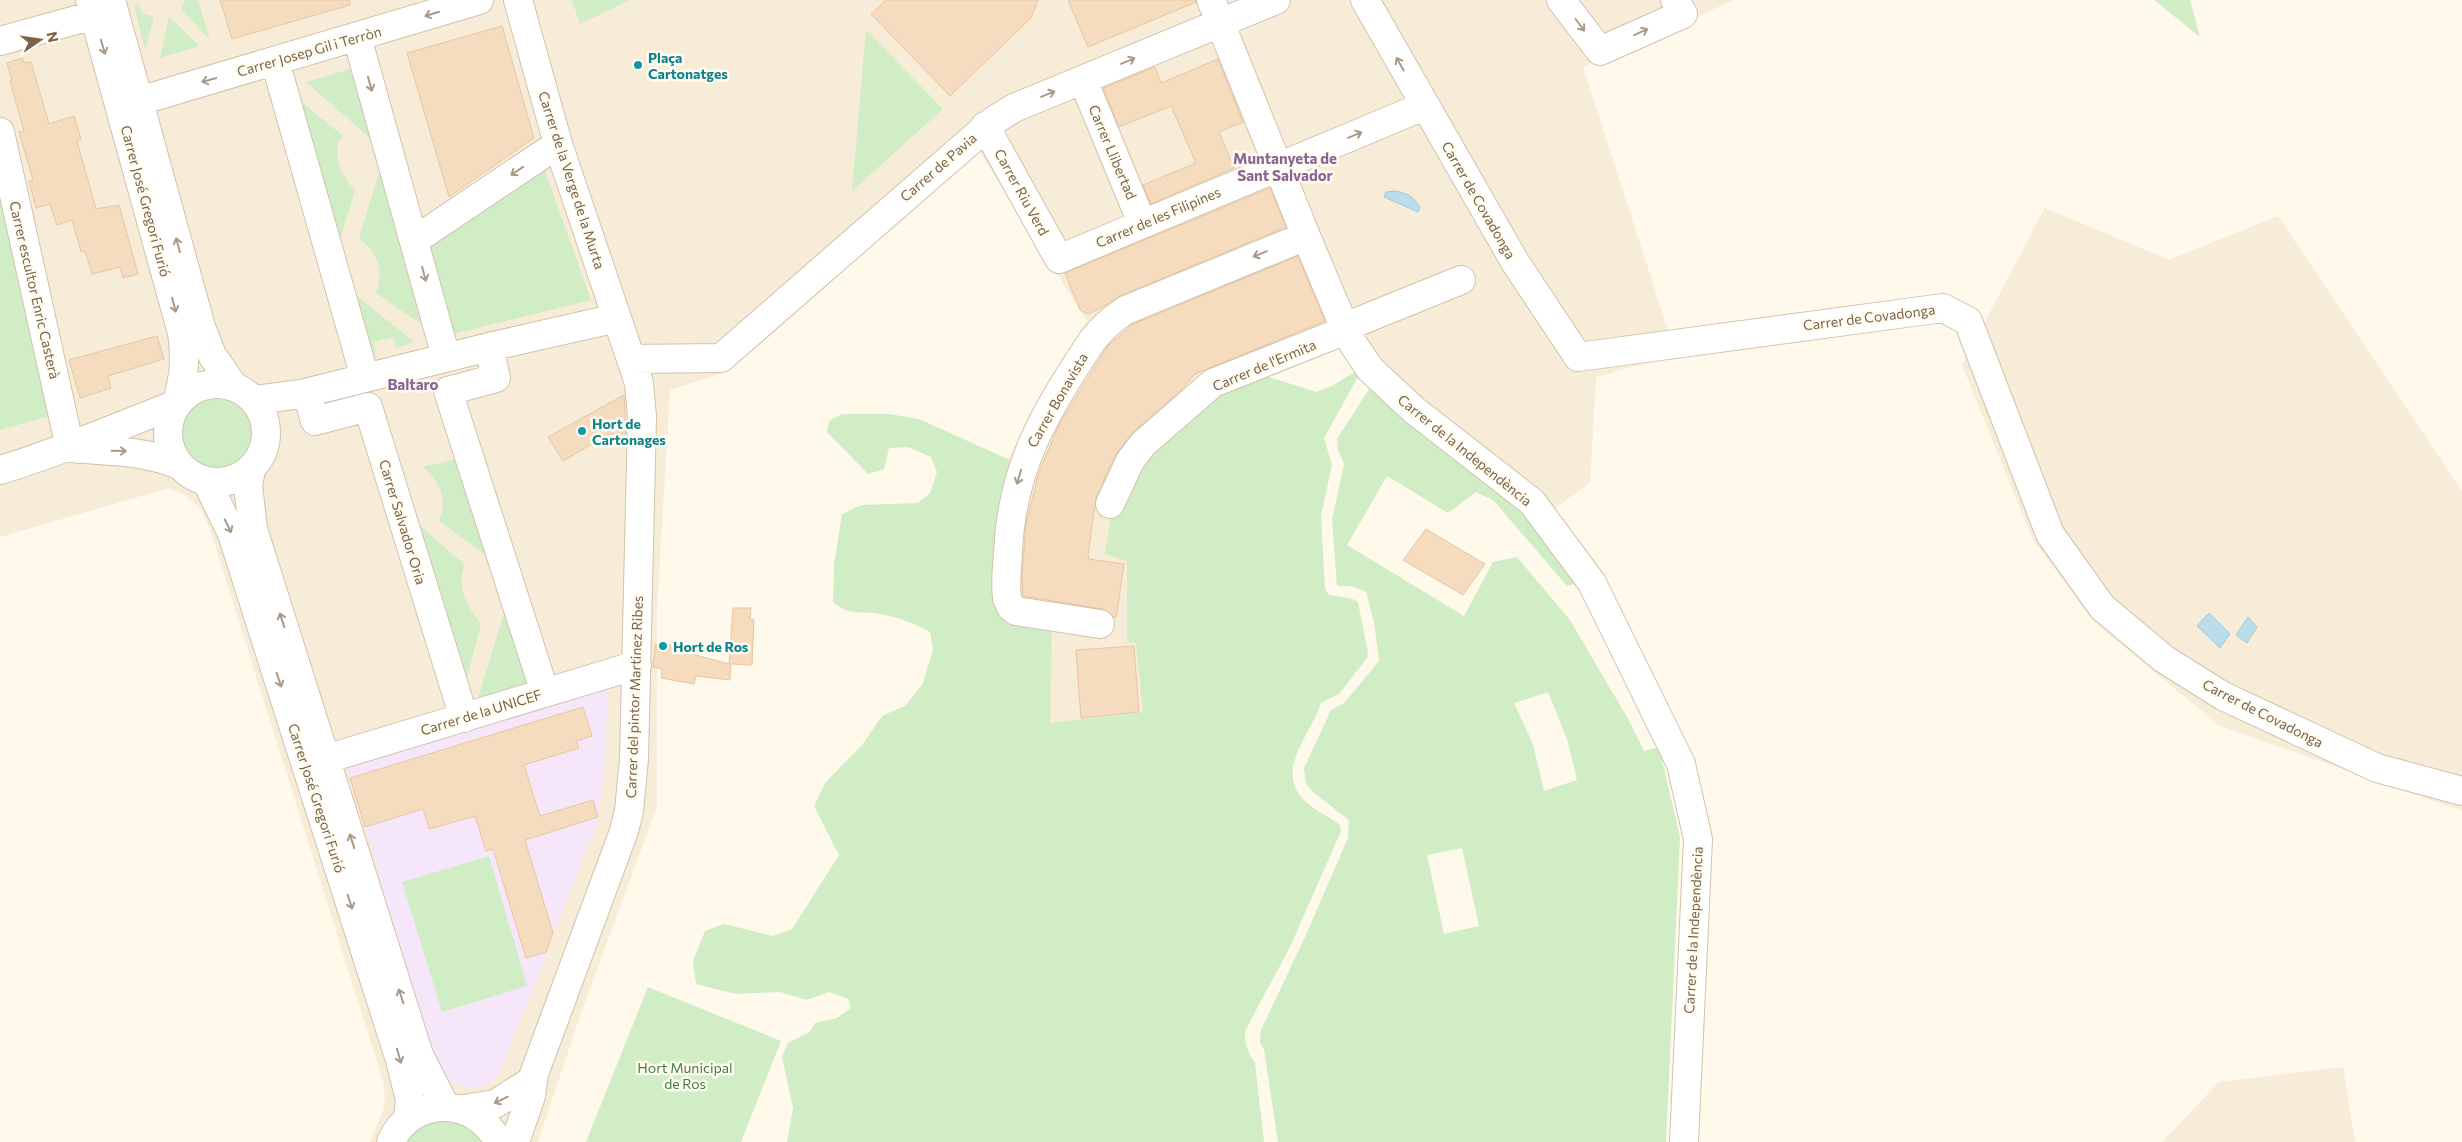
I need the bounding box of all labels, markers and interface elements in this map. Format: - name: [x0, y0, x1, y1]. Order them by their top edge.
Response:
- one-way arrow: [425, 9, 441, 19]
- north arrow: [15, 15, 65, 65]
- one-way arrow: [1575, 18, 1586, 31]
- street label: Carrer Josep Gil i Terròn: [235, 22, 383, 80]
- one-way arrow: [1633, 27, 1648, 37]
- text: N: [44, 30, 63, 44]
- one-way arrow: [99, 39, 108, 55]
- place label: Plaça Cartonatges: [648, 49, 728, 82]
- one-way arrow: [1120, 56, 1135, 66]
- one-way arrow: [1395, 57, 1405, 71]
- marker: Plaça Cartonatges: [632, 59, 644, 71]
- one-way arrow: [366, 75, 375, 91]
- one-way arrow: [202, 76, 218, 86]
- street label: Carrer de la Verge de la Murta: [535, 89, 609, 271]
- one-way arrow: [1040, 89, 1055, 99]
- street label: Carrer Llibertad: [1085, 102, 1141, 202]
- street label: Carrer José Gregori Furió: [118, 123, 174, 279]
- street label: Carrer de Pavia: [896, 129, 980, 205]
- one-way arrow: [1347, 129, 1362, 139]
- street label: Carrer de Covadonga: [1438, 138, 1520, 262]
- street label: Carrer Riu Verd: [991, 146, 1053, 238]
- district label: Muntanyeta de Sant Salvador: [1233, 149, 1337, 184]
- one-way arrow: [510, 166, 524, 176]
- street label: Carrer de les Filipines: [1093, 183, 1223, 251]
- street label: Carrer escultor Enric Casterà: [6, 199, 64, 381]
- one-way arrow: [173, 237, 182, 253]
- one-way arrow: [1253, 250, 1268, 259]
- one-way arrow: [419, 265, 429, 281]
- one-way arrow: [170, 297, 179, 313]
- street label: Carrer de Covadonga: [1802, 300, 1936, 334]
- street label: Carrer de l'Ermita: [1210, 336, 1318, 394]
- street label: Carrer Bonavista: [1023, 350, 1091, 450]
- district label: Baltaro: [387, 375, 439, 393]
- street label: Carrer de la Independència: [1395, 391, 1535, 509]
- place label: Hort de Cartonages: [592, 415, 666, 448]
- marker: Hort de Cartonages: [576, 425, 588, 437]
- one-way arrow: [110, 446, 126, 456]
- street label: Carrer Salvador Oria: [376, 458, 430, 586]
- one-way arrow: [1014, 469, 1023, 485]
- one-way arrow: [224, 518, 233, 533]
- street label: Carrer del pintor Martinez Ribes: [622, 595, 646, 799]
- one-way arrow: [276, 612, 286, 628]
- place label: Hort de Ros: [673, 638, 749, 655]
- marker: Hort de Ros: [657, 640, 669, 652]
- one-way arrow: [275, 672, 284, 687]
- street label: Carrer de Covadonga: [2200, 675, 2326, 751]
- street label: Carrer de la UNICEF: [418, 685, 544, 739]
- street label: Carrer José Gregori Furió: [285, 721, 349, 875]
- one-way arrow: [346, 834, 356, 850]
- street label: Carrer de la Independència: [1680, 846, 1706, 1014]
- one-way arrow: [345, 893, 355, 909]
- one-way arrow: [395, 989, 405, 1005]
- one-way arrow: [395, 1048, 404, 1064]
- park label: Hort Municipal de Ros: [637, 1059, 733, 1092]
- one-way arrow: [494, 1096, 509, 1105]

